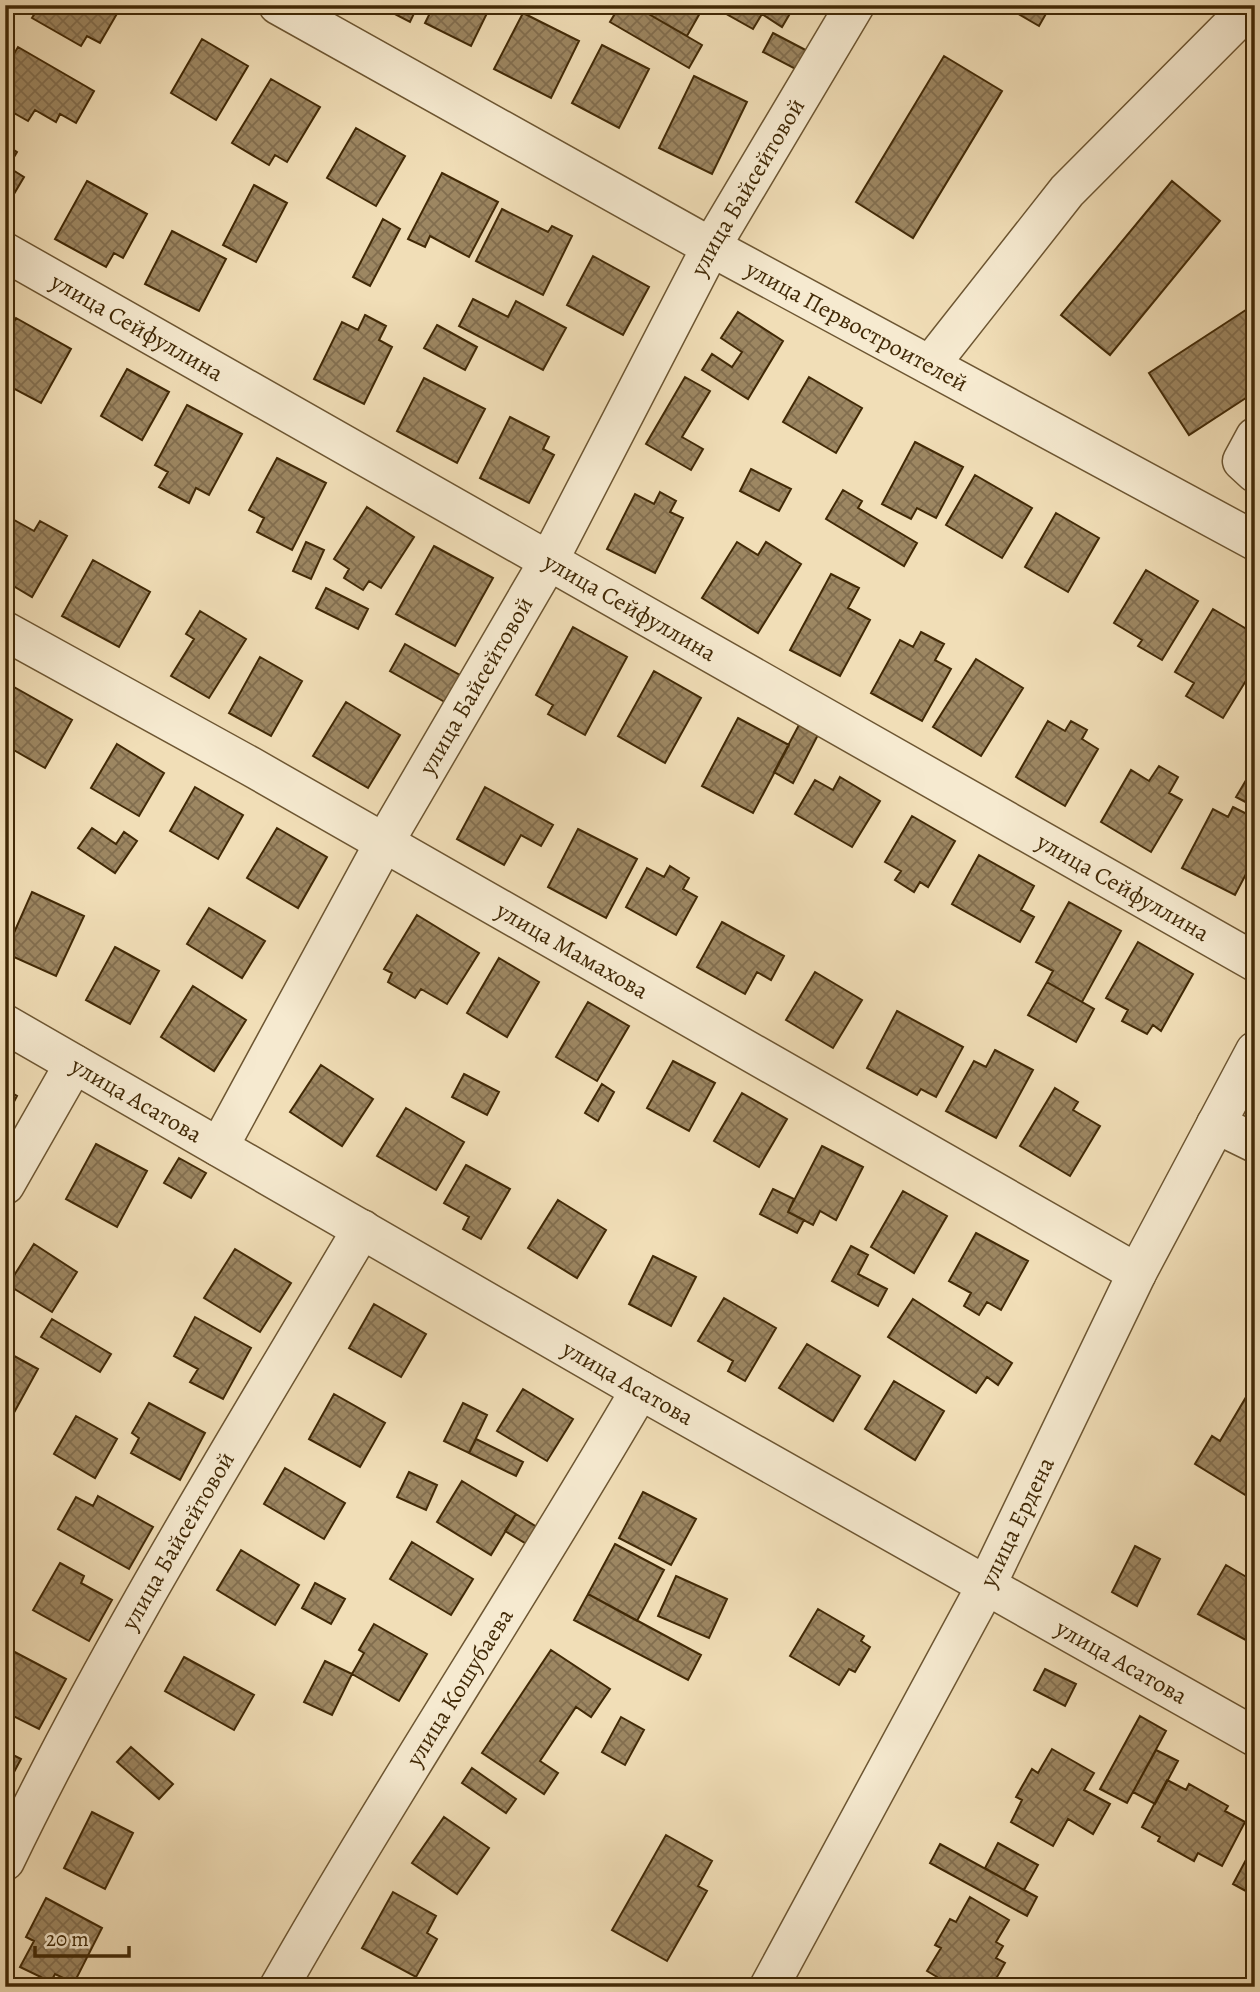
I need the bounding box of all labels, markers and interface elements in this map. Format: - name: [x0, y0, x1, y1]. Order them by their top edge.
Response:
- street label: улица Байсейтовой: [682, 92, 812, 282]
- street label: улица Первостроителей: [739, 252, 974, 399]
- street label: улица Сейфуллина: [44, 265, 229, 389]
- street label: улица Сейфуллина: [537, 545, 722, 669]
- street label: улица Байсейтовой: [411, 591, 540, 781]
- street label: улица Сейфуллина: [1030, 825, 1215, 949]
- street label: улица Мамахова: [490, 894, 654, 1006]
- street label: улица Асатова: [64, 1049, 208, 1150]
- street label: улица Асатова: [556, 1332, 699, 1433]
- street label: улица Байсейтовой: [113, 1446, 242, 1636]
- street label: улица Ердена: [971, 1452, 1062, 1593]
- street label: улица Кошубаева: [398, 1602, 521, 1773]
- street label: улица Асатова: [1049, 1611, 1193, 1712]
- scale bar: [35, 1915, 130, 1959]
- text: 20 m: [46, 1925, 89, 1953]

